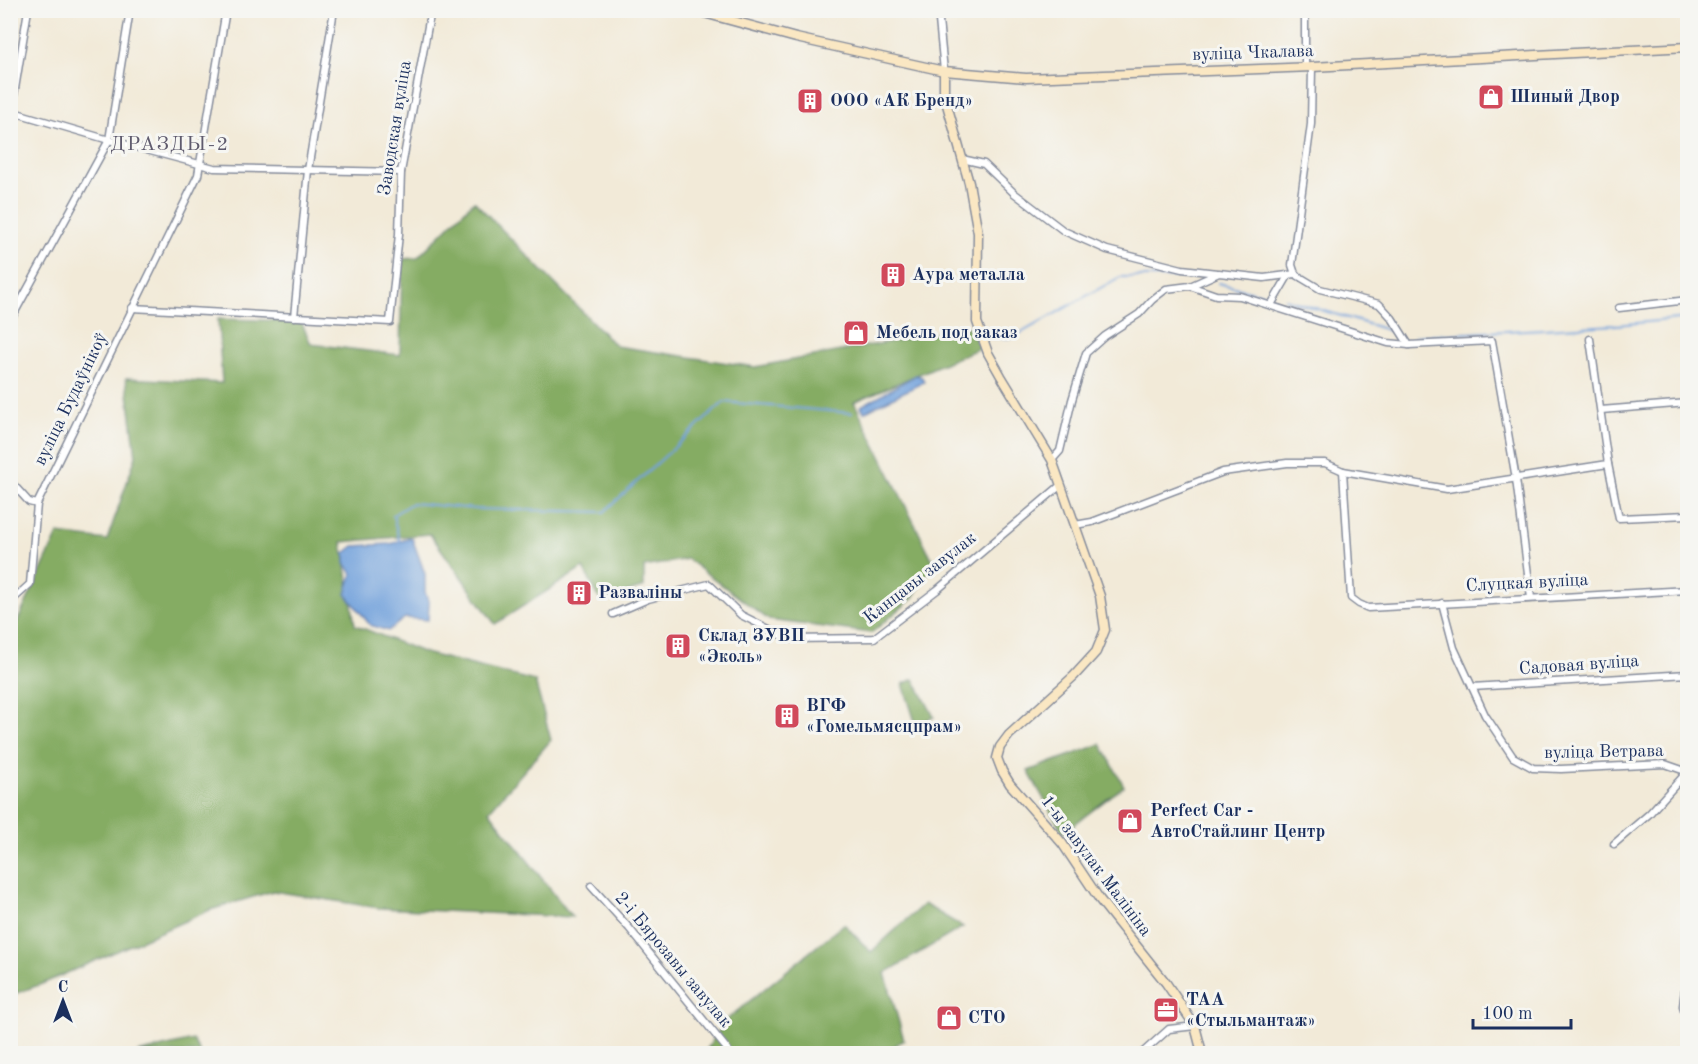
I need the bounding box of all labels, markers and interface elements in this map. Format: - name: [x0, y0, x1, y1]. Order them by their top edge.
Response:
- street label: вуліца Чкалава: [1192, 42, 1314, 64]
- street label: Заводская вуліца: [375, 59, 415, 197]
- shop icon: Шиный Двор: [1476, 82, 1506, 112]
- building icon: ООО «АК Бренд»: [795, 86, 825, 116]
- place label: Шиный Двор: [1510, 88, 1620, 106]
- place label: ООО «АК Бренд»: [830, 92, 973, 110]
- district label: ДРАЗДЫ-2: [110, 135, 230, 155]
- building icon: Аура металла: [878, 260, 908, 290]
- place label: Аура металла: [912, 266, 1025, 284]
- shop icon: Мебель под заказ: [841, 318, 871, 348]
- place label: Мебель под заказ: [876, 324, 1018, 342]
- street label: вуліца Будаўнікоў: [31, 329, 111, 468]
- street label: Канцавы завулак: [860, 529, 980, 627]
- street label: Слуцкая вуліца: [1465, 571, 1589, 595]
- building icon: Разваліны: [564, 578, 594, 608]
- place label: Разваліны: [598, 584, 682, 602]
- place label: Склад ЗУВП «Эколь»: [698, 627, 805, 666]
- building icon: Склад ЗУВП «Эколь»: [663, 631, 693, 661]
- street label: Садовая вуліца: [1518, 652, 1640, 678]
- place label: ВГФ «Гомельмясцпрам»: [806, 697, 962, 736]
- building icon: ВГФ «Гомельмясцпрам»: [772, 701, 802, 731]
- street label: вуліца Ветрава: [1544, 742, 1664, 762]
- street label: 1-ы завулак Малініна: [1037, 792, 1155, 940]
- place label: Perfect Car - АвтоСтайлинг Центр: [1150, 802, 1325, 841]
- shop icon: Perfect Car - АвтоСтайлинг Центр: [1115, 806, 1145, 836]
- street label: 2-і Бярозавы завулак: [611, 889, 735, 1031]
- north arrow: [33, 971, 93, 1031]
- text: С: [58, 980, 68, 996]
- place label: ТАА «Стыльмантаж»: [1186, 991, 1316, 1030]
- scale bar: [1473, 992, 1570, 1030]
- office icon: ТАА «Стыльмантаж»: [1151, 995, 1181, 1025]
- shop icon: СТО: [934, 1003, 964, 1033]
- text: 100 m: [1482, 1005, 1533, 1023]
- place label: СТО: [968, 1009, 1006, 1027]

